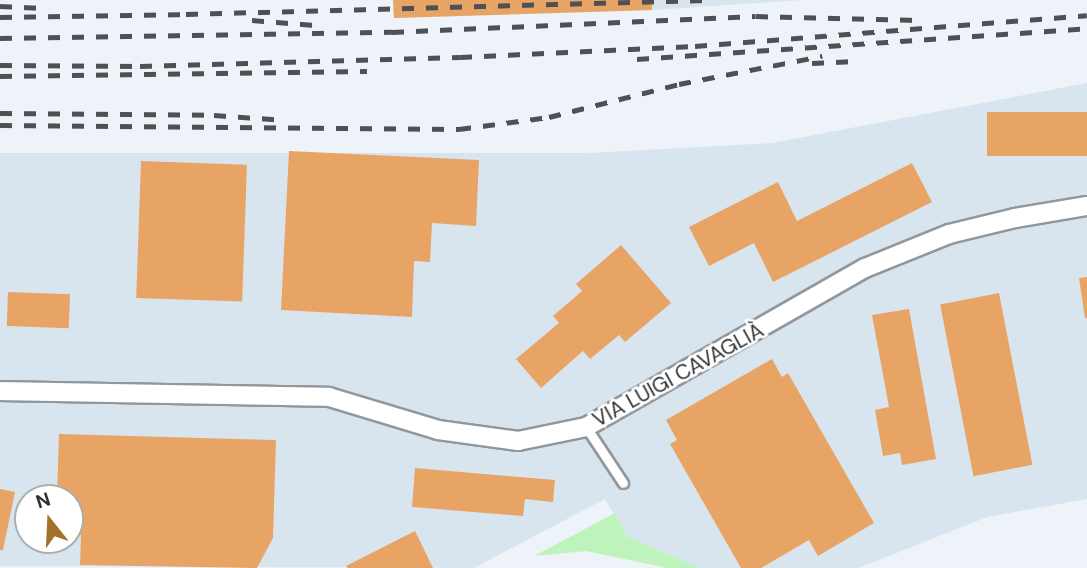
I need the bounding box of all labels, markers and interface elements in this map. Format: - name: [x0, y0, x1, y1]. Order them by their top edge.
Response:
- street label: VIA LUIGI CAVAGLIÀ: [588, 318, 768, 432]
- north arrow: [14, 484, 84, 554]
- text: N: [33, 486, 53, 514]

